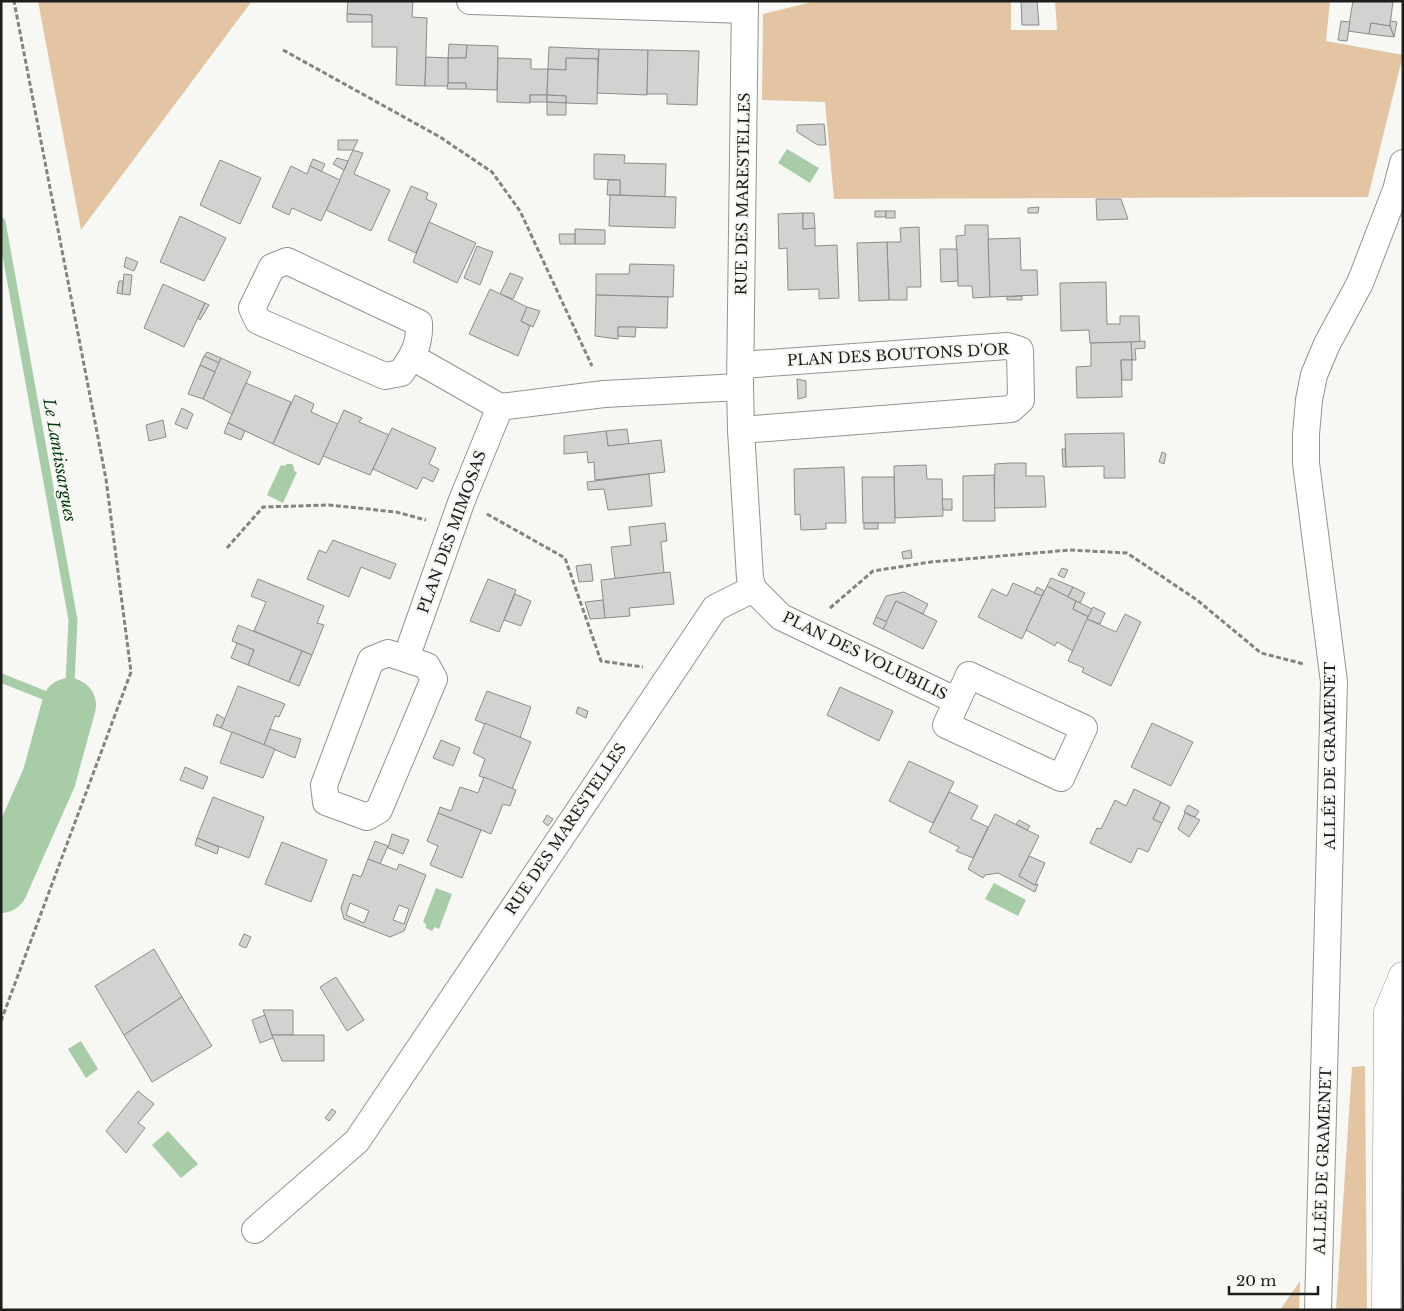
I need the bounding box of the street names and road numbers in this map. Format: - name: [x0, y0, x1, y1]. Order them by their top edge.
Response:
- street label: RUE DES MARESTELLES: [731, 92, 754, 296]
- street label: PLAN DES BOUTONS D'OR: [786, 339, 1011, 370]
- street label: PLAN DES MIMOSAS: [413, 448, 490, 616]
- street label: PLAN DES VOLUBILIS: [780, 607, 951, 704]
- street label: ALLÉE DE GRAMENET: [1320, 662, 1339, 851]
- street label: RUE DES MARESTELLES: [501, 739, 630, 918]
- street label: ALLÉE DE GRAMENET: [1310, 1067, 1335, 1256]

